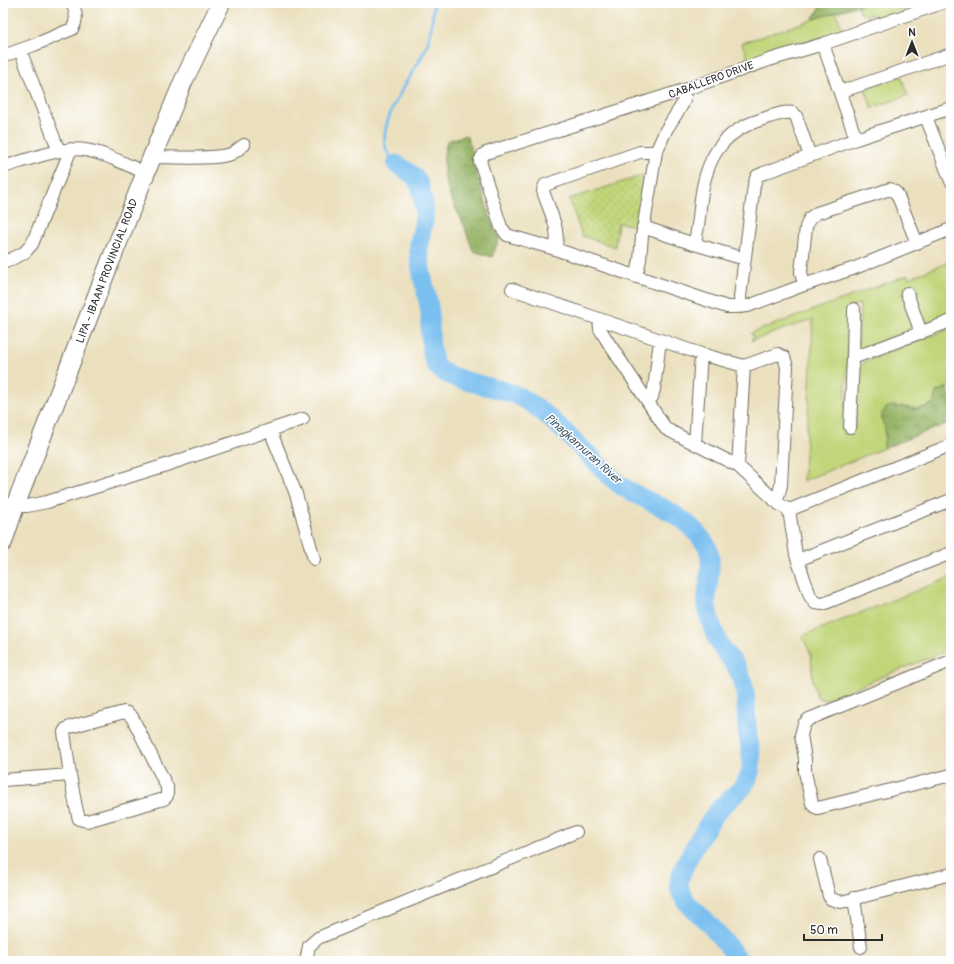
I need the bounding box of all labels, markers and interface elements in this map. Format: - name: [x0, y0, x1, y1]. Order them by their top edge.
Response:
- north arrow: [892, 22, 932, 62]
- text: N: [908, 26, 916, 39]
- street label: CABALLERO DRIVE: [667, 58, 756, 101]
- street label: LIPA - IBAAN PROVINCIAL ROAD: [73, 197, 141, 345]
- water label: Pinagkamuran River: [541, 411, 626, 489]
- scale bar: [804, 916, 882, 942]
- text: 50 m: [810, 923, 838, 938]

